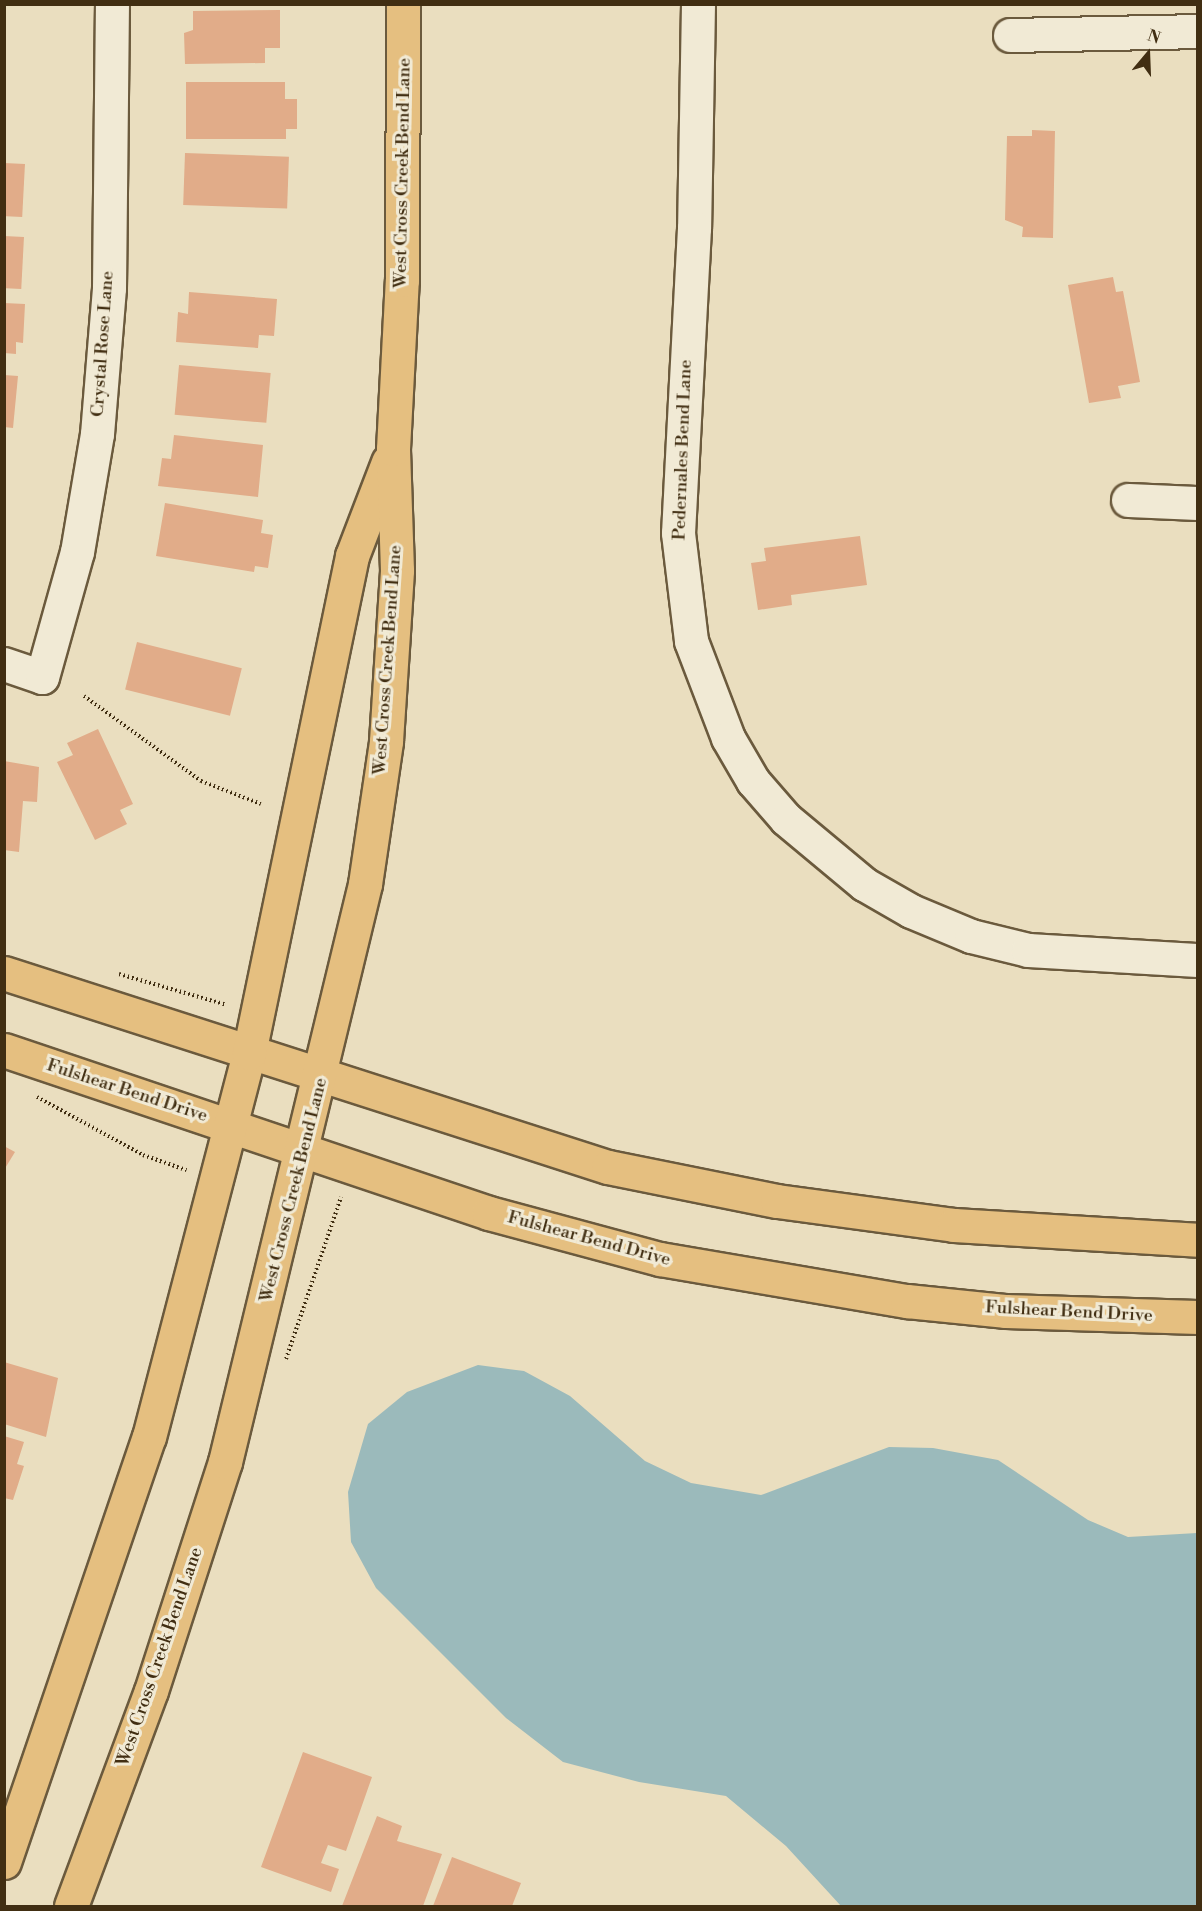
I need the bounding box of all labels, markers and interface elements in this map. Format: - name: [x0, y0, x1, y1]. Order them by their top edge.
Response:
- north arrow: [1118, 24, 1178, 84]
- text: N: [1145, 25, 1163, 48]
- street label: West Cross Creek Bend Lane: [390, 58, 416, 288]
- street label: Crystal Rose Lane: [87, 270, 119, 418]
- street label: Pedernales Bend Lane: [669, 359, 697, 541]
- street label: West Cross Creek Bend Lane: [369, 544, 407, 776]
- street label: Fulshear Bend Drive: [44, 1055, 210, 1127]
- street label: West Cross Creek Bend Lane: [256, 1076, 332, 1304]
- street label: Fulshear Bend Drive: [505, 1207, 673, 1271]
- street label: Fulshear Bend Drive: [985, 1297, 1153, 1327]
- street label: West Cross Creek Bend Lane: [112, 1545, 208, 1769]

